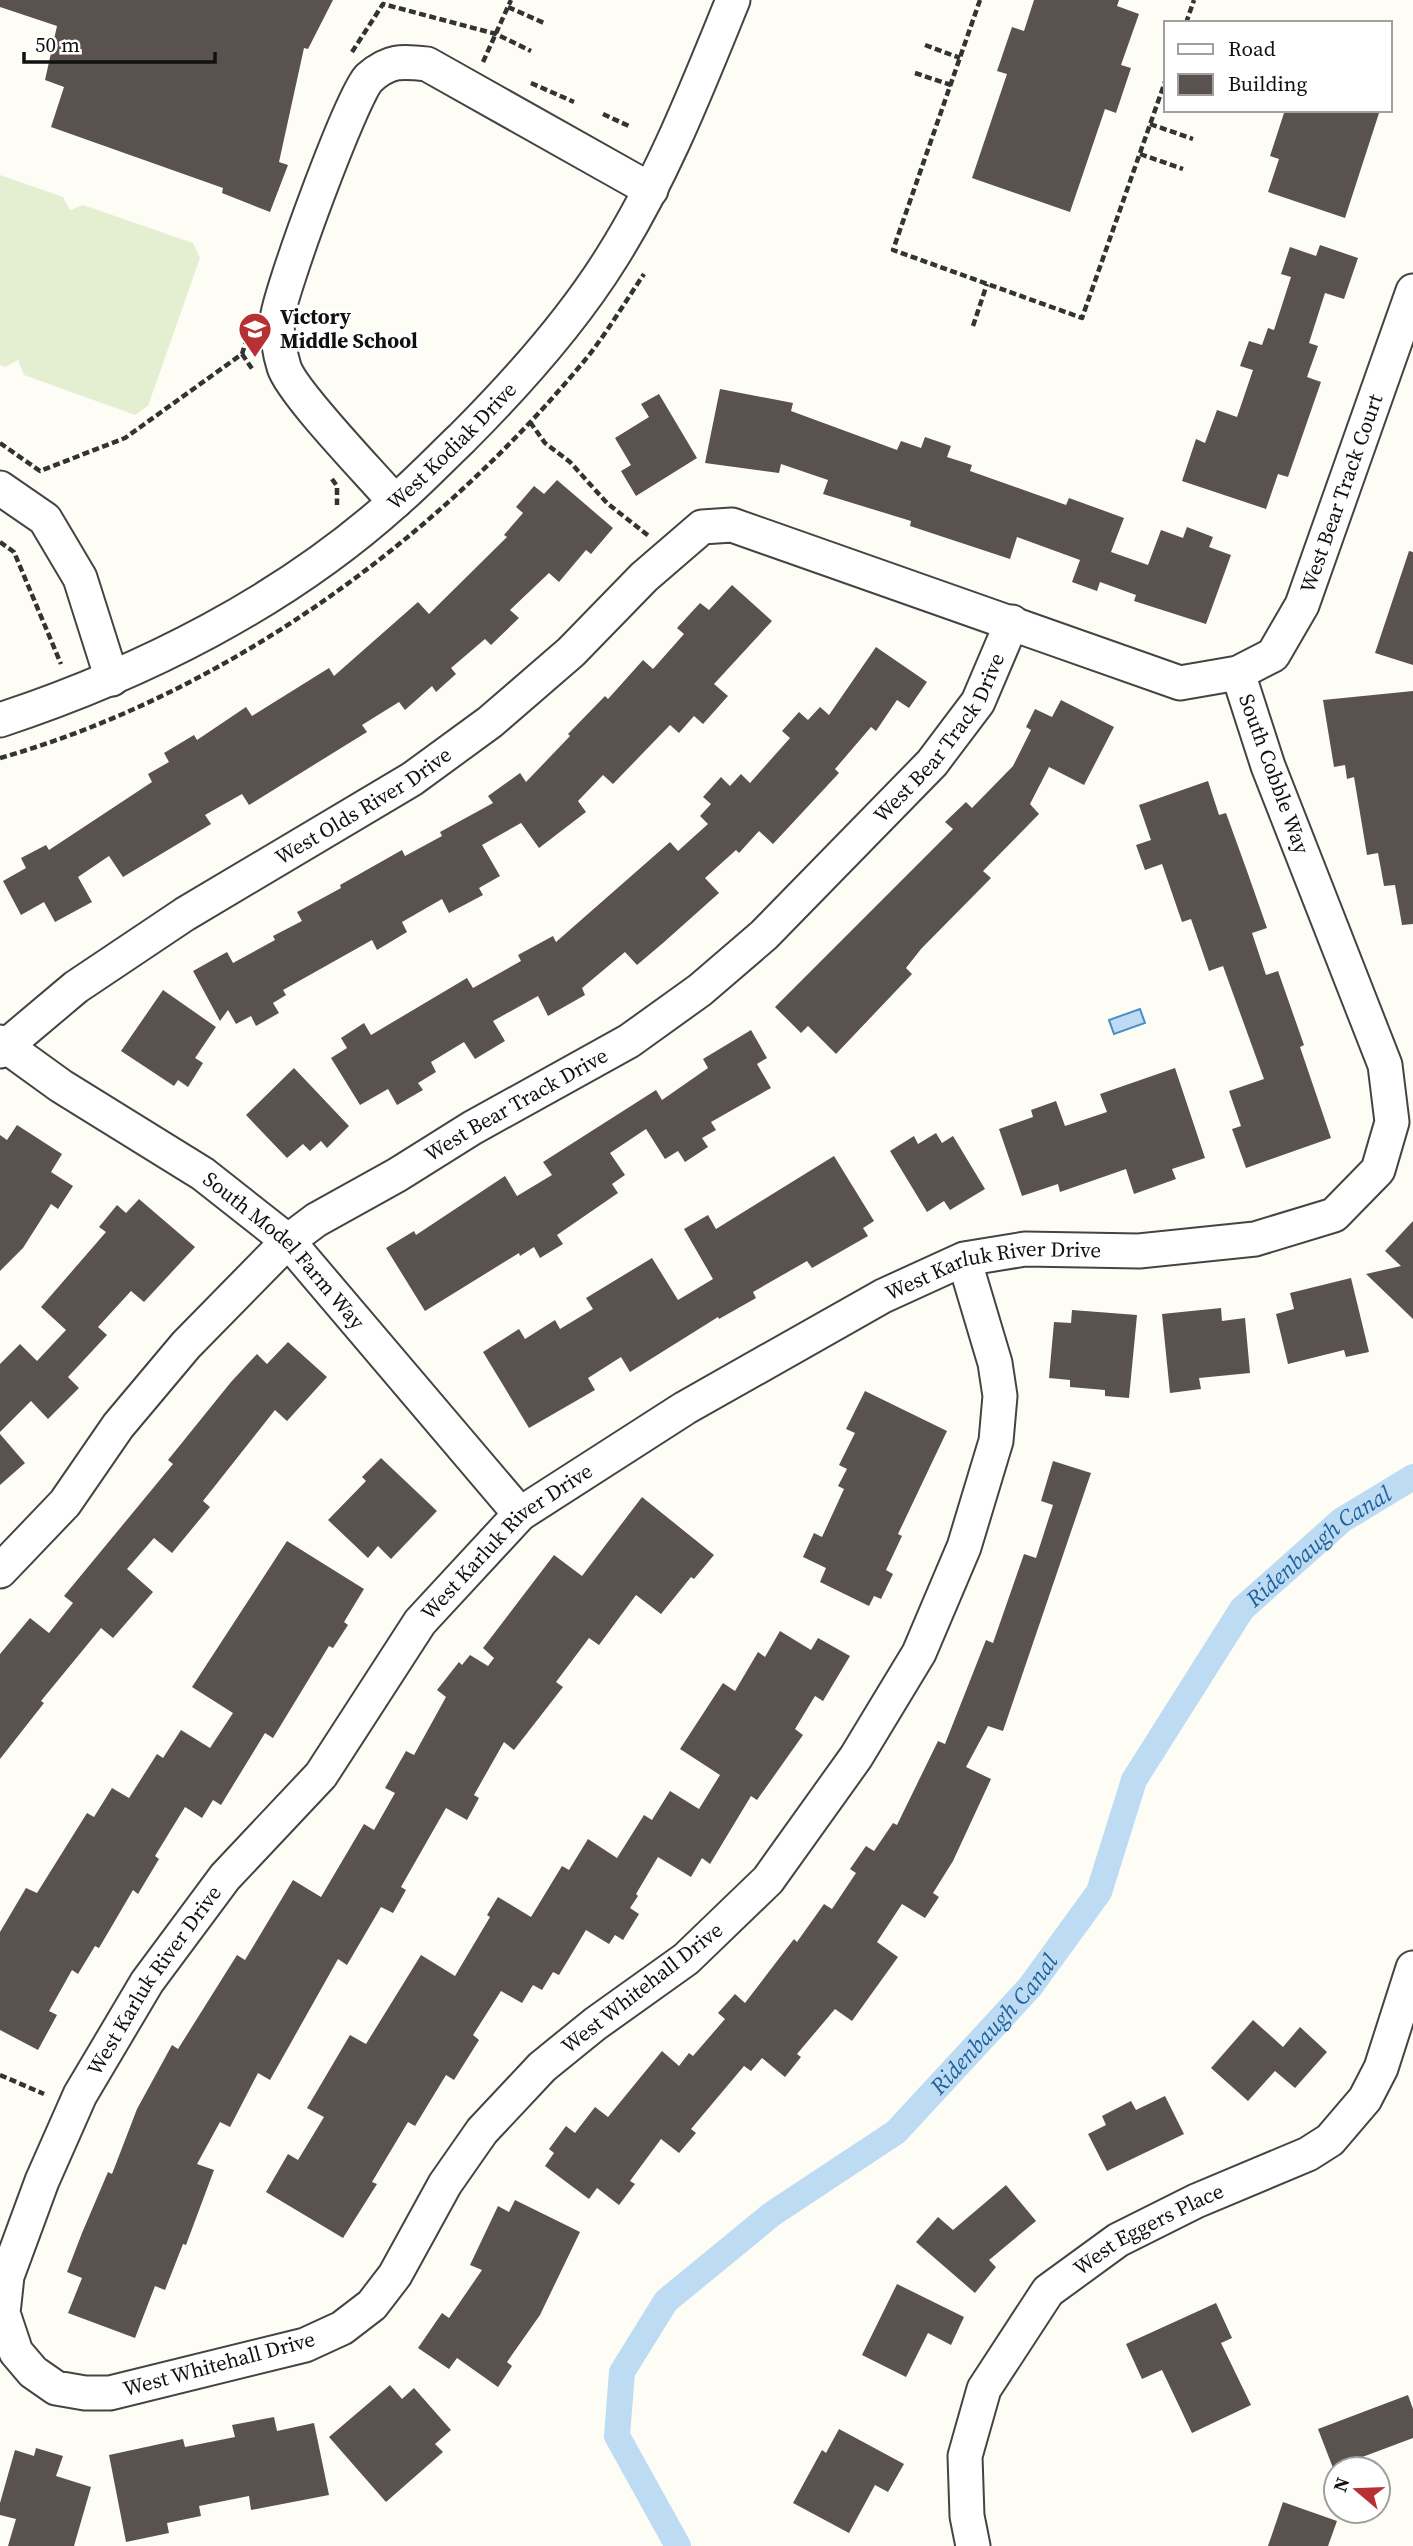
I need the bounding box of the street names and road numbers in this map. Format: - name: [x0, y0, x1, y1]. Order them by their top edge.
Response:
- street label: West Kodiak Drive: [381, 375, 523, 516]
- street label: West Bear Track Court: [1292, 390, 1389, 597]
- street label: West Bear Track Drive: [867, 648, 1011, 829]
- street label: South Cobble Way: [1232, 690, 1317, 858]
- street label: West Olds River Drive: [270, 740, 457, 871]
- street label: West Bear Track Drive: [419, 1041, 613, 1168]
- street label: South Model Farm Way: [197, 1164, 372, 1335]
- street label: West Karluk River Drive: [880, 1234, 1101, 1307]
- street label: West Karluk River Drive: [414, 1456, 598, 1626]
- street label: West Karluk River Drive: [80, 1879, 228, 2081]
- street label: West Whitehall Drive: [555, 1915, 728, 2060]
- street label: West Eggers Place: [1067, 2176, 1228, 2282]
- street label: West Whitehall Drive: [120, 2324, 318, 2403]

